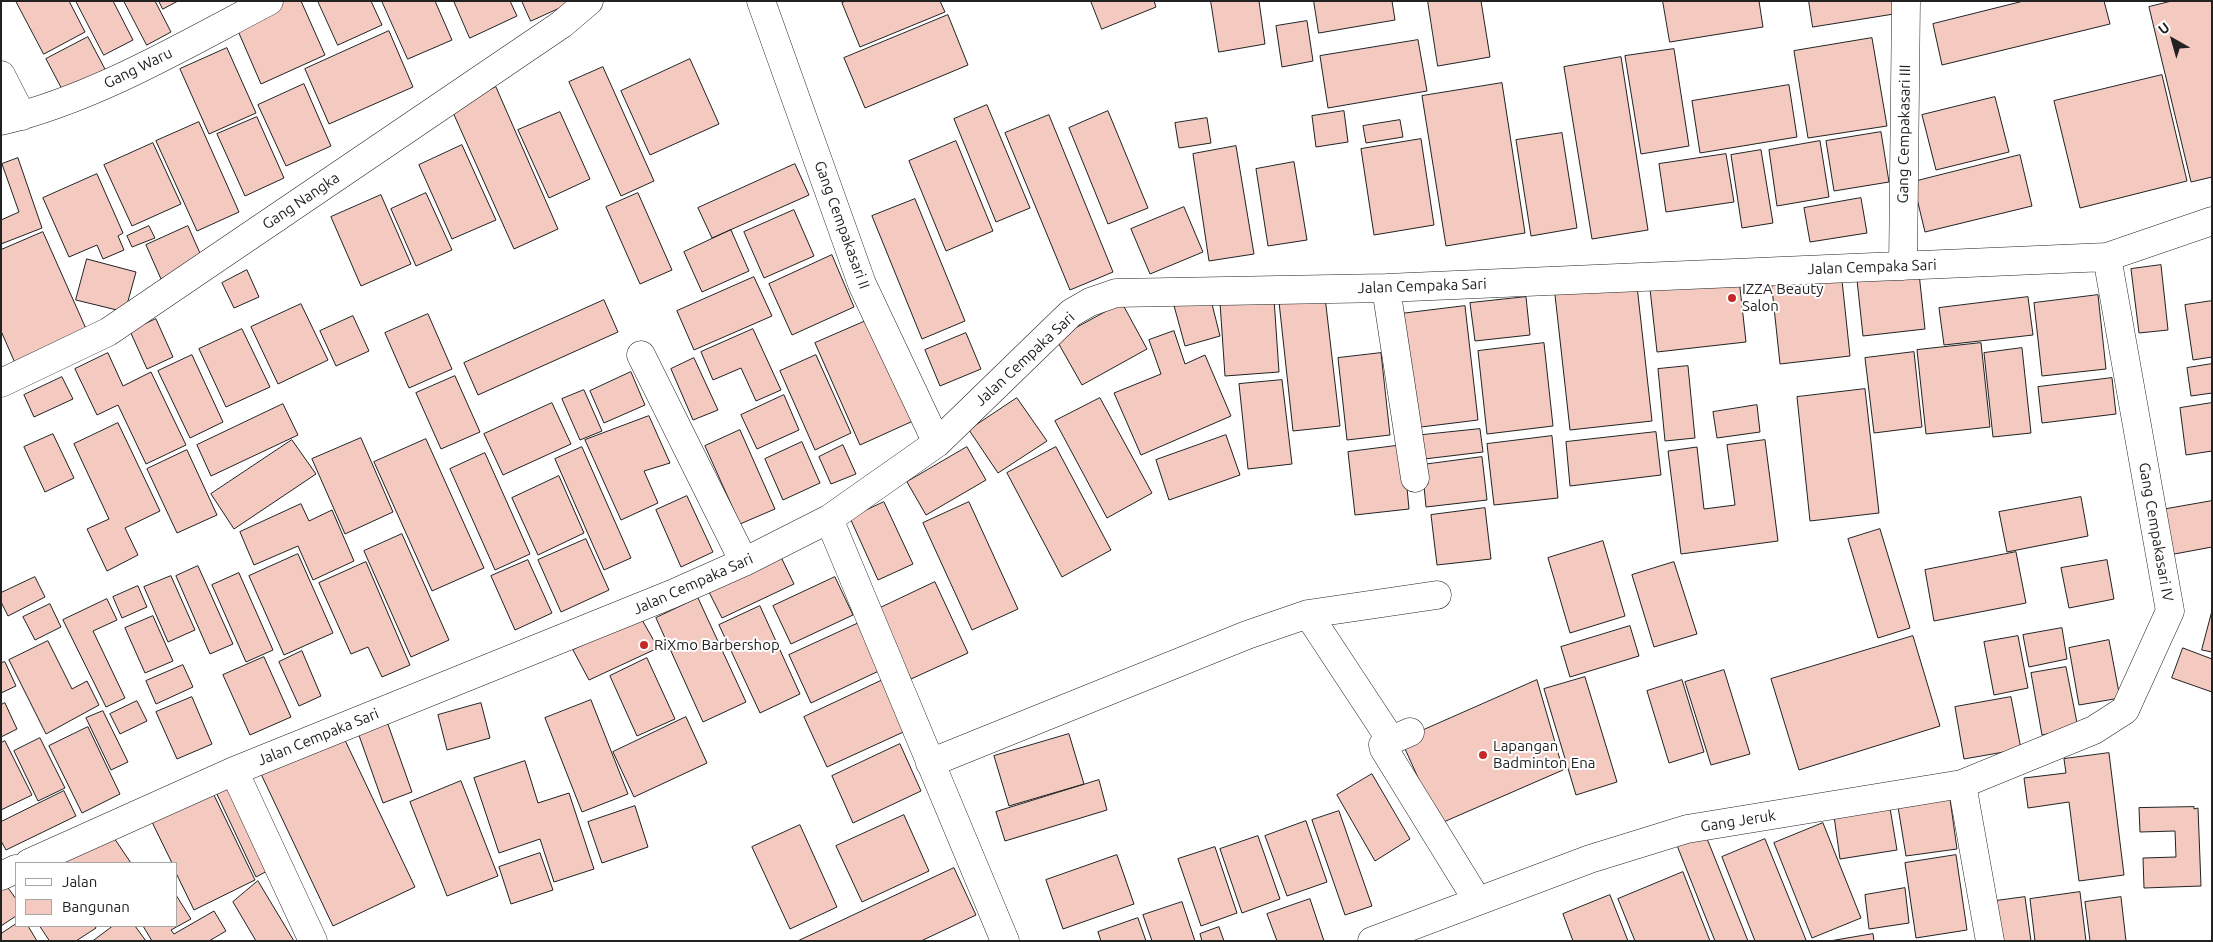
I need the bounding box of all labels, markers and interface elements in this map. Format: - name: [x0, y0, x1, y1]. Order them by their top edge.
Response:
- north arrow: [2148, 15, 2198, 65]
- text: U: [2155, 19, 2173, 38]
- street label: Gang Waru: [101, 44, 175, 92]
- street label: Gang Cempakasari III: [1894, 64, 1914, 204]
- street label: Gang Cempakasari II: [810, 158, 874, 292]
- street label: Gang Nangka: [259, 169, 343, 233]
- street label: Jalan Cempaka Sari: [1807, 256, 1937, 278]
- street label: Jalan Cempaka Sari: [1357, 275, 1487, 297]
- place label: IZZA Beauty Salon: [1742, 280, 1824, 315]
- marker: IZZA Beauty Salon: [1726, 292, 1738, 304]
- street label: Jalan Cempaka Sari: [972, 308, 1078, 410]
- street label: Gang Cempakasari IV: [2135, 461, 2177, 603]
- street label: Jalan Cempaka Sari: [630, 549, 756, 619]
- place label: RiXmo Barbershop: [654, 636, 780, 654]
- marker: RiXmo Barbershop: [638, 639, 650, 651]
- street label: Jalan Cempaka Sari: [255, 704, 381, 770]
- place label: Lapangan Badminton Ena: [1493, 737, 1595, 772]
- marker: Lapangan Badminton Ena: [1477, 749, 1489, 761]
- street label: Gang Jeruk: [1699, 806, 1777, 836]
- legend: [15, 862, 178, 927]
- text: Jalan: [62, 873, 97, 890]
- text: Bangunan: [62, 898, 130, 915]

